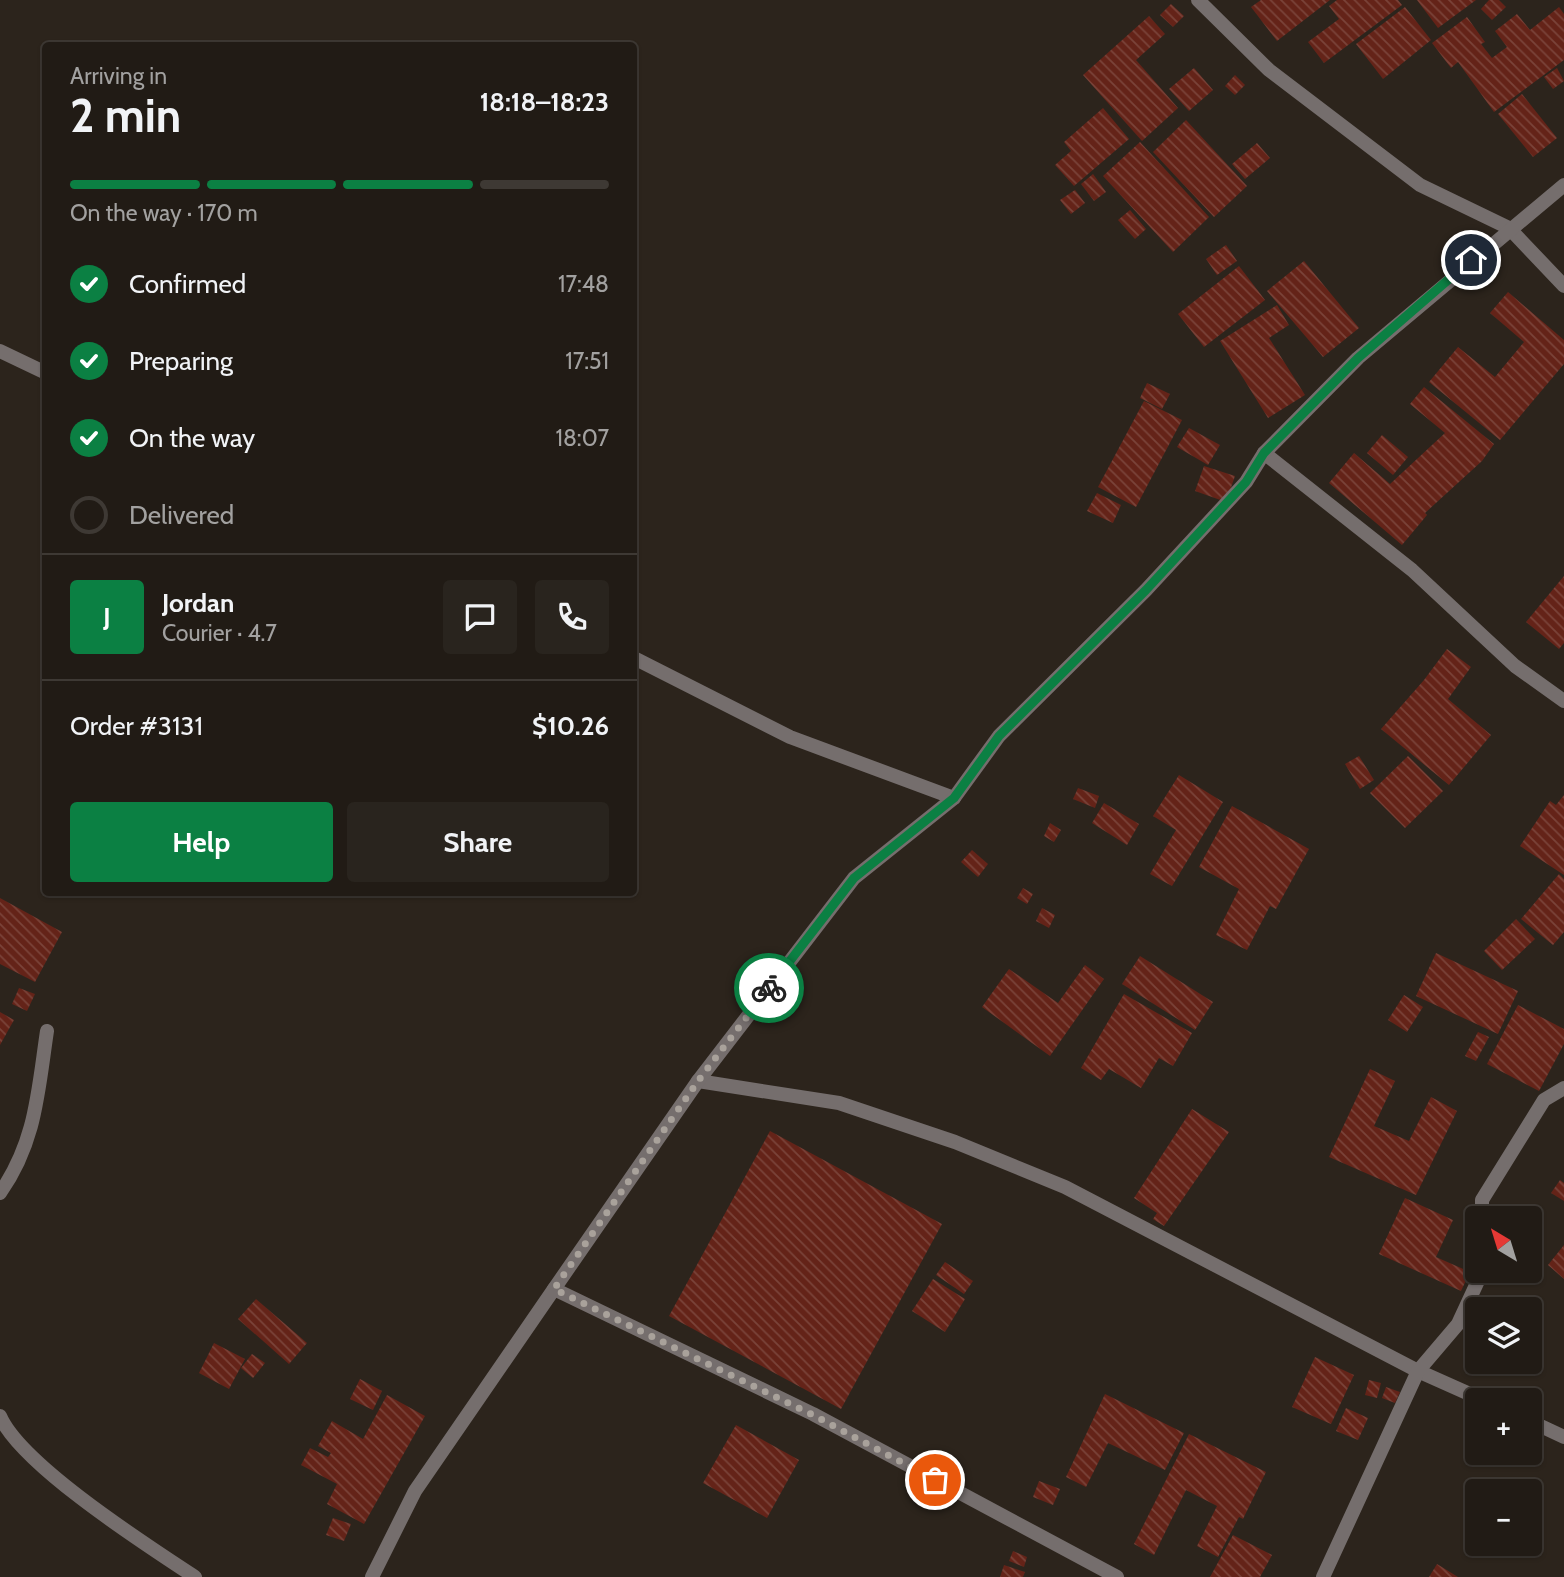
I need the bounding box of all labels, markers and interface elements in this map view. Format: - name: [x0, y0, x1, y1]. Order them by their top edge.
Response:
- text: Arriving in: [70, 62, 167, 90]
- text: 18:18–18:23: [480, 86, 609, 118]
- text: 2 min: [70, 88, 181, 144]
- text: On the way · 170 m: [70, 199, 258, 227]
- pin: [1441, 230, 1501, 290]
- icon: home: [1452, 241, 1490, 279]
- icon: check: [70, 265, 108, 303]
- text: Confirmed: [129, 268, 246, 300]
- text: 17:48: [558, 270, 609, 298]
- icon: check: [70, 342, 108, 380]
- text: Preparing: [129, 345, 233, 377]
- text: 17:51: [565, 347, 609, 375]
- icon: check: [70, 419, 108, 457]
- text: On the way: [129, 422, 255, 454]
- text: 18:07: [555, 424, 609, 452]
- text: Delivered: [129, 499, 234, 531]
- button: chat: [443, 580, 517, 654]
- button: phone: [535, 580, 609, 654]
- text: Jordan: [162, 587, 234, 619]
- text: J: [103, 601, 111, 633]
- text: Courier · 4.7: [162, 619, 277, 647]
- text: Order #3131: [70, 710, 203, 742]
- text: $10.26: [532, 710, 609, 742]
- button: Help: [70, 802, 333, 882]
- button: Share: [347, 802, 609, 882]
- courier: [734, 953, 804, 1023]
- icon: bike: [750, 969, 788, 1007]
- north arrow: [1465, 1206, 1542, 1283]
- map controls: [1465, 1206, 1542, 1556]
- button: layers: [1465, 1297, 1542, 1374]
- button: +: [1465, 1388, 1542, 1465]
- pin: [905, 1450, 965, 1510]
- icon: bag: [916, 1461, 954, 1499]
- button: −: [1465, 1479, 1542, 1556]

